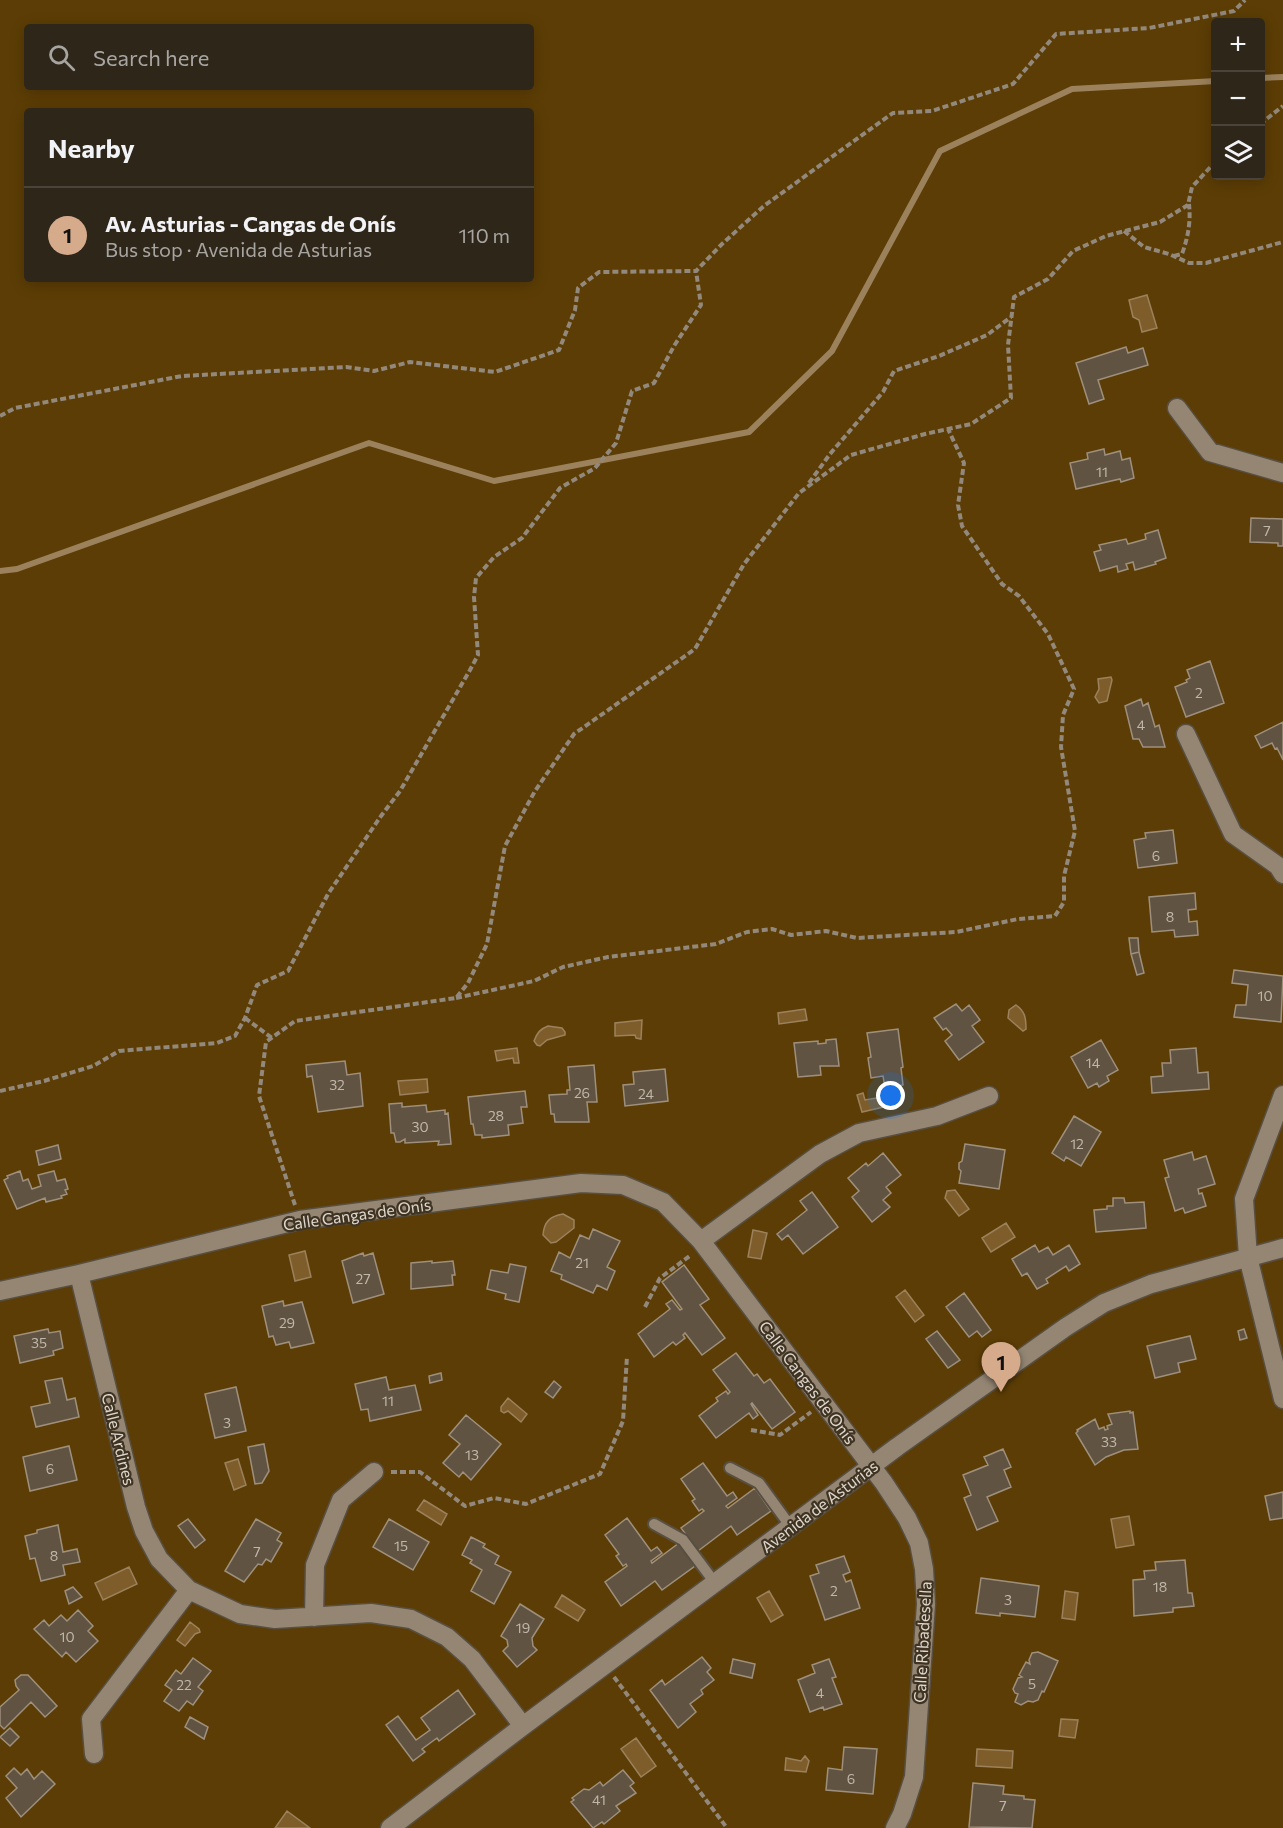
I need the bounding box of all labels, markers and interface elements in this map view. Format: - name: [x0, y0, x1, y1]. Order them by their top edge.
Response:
- map controls: [1211, 18, 1265, 180]
- button: +: [1211, 18, 1265, 72]
- search box: [24, 24, 534, 90]
- icon: search: [45, 41, 78, 74]
- text: Search here: [93, 44, 209, 71]
- button: −: [1211, 72, 1265, 126]
- button: layers: [1211, 126, 1265, 180]
- text: Nearby: [48, 132, 135, 163]
- text: Av. Asturias - Cangas de Onís: [105, 210, 396, 237]
- text: 1: [63, 223, 72, 247]
- text: 110 m: [459, 223, 510, 247]
- text: Bus stop · Avenida de Asturias: [105, 237, 372, 261]
- house number: 11: [1096, 463, 1108, 480]
- house number: 7: [1263, 522, 1271, 539]
- house number: 2: [1195, 684, 1203, 701]
- house number: 4: [1137, 716, 1146, 733]
- house number: 6: [1152, 847, 1160, 864]
- house number: 8: [1166, 908, 1174, 925]
- house number: 10: [1257, 987, 1273, 1004]
- house number: 14: [1086, 1054, 1101, 1071]
- house number: 32: [329, 1076, 345, 1093]
- your location: [876, 1081, 905, 1110]
- house number: 26: [574, 1084, 590, 1101]
- house number: 24: [638, 1085, 655, 1102]
- house number: 28: [488, 1107, 504, 1124]
- house number: 30: [411, 1118, 429, 1135]
- house number: 12: [1070, 1135, 1084, 1152]
- street label: Calle Cangas de Onís: [282, 1194, 432, 1234]
- house number: 21: [575, 1254, 589, 1271]
- house number: 27: [355, 1270, 371, 1287]
- house number: 29: [279, 1314, 295, 1331]
- street label: Calle Cangas de Onís: [756, 1317, 860, 1447]
- house number: 35: [31, 1334, 47, 1351]
- pin: 1: [982, 1342, 1020, 1392]
- street label: Calle Ardines: [98, 1391, 140, 1487]
- house number: 11: [382, 1392, 394, 1409]
- house number: 3: [223, 1414, 231, 1431]
- house number: 33: [1101, 1433, 1117, 1450]
- house number: 13: [465, 1446, 479, 1463]
- street label: Avenida de Asturias: [757, 1456, 881, 1556]
- house number: 6: [46, 1460, 54, 1477]
- house number: 15: [394, 1537, 408, 1554]
- house number: 7: [253, 1543, 261, 1560]
- house number: 8: [50, 1547, 58, 1564]
- house number: 18: [1153, 1578, 1167, 1595]
- street label: Calle Ribadesella: [909, 1581, 935, 1703]
- house number: 2: [830, 1582, 838, 1599]
- house number: 3: [1004, 1591, 1012, 1608]
- house number: 19: [516, 1619, 530, 1636]
- house number: 10: [59, 1628, 75, 1645]
- house number: 5: [1028, 1675, 1036, 1692]
- house number: 22: [176, 1676, 192, 1693]
- house number: 4: [816, 1684, 825, 1701]
- house number: 6: [847, 1770, 855, 1787]
- house number: 41: [592, 1791, 606, 1808]
- house number: 7: [999, 1797, 1007, 1814]

